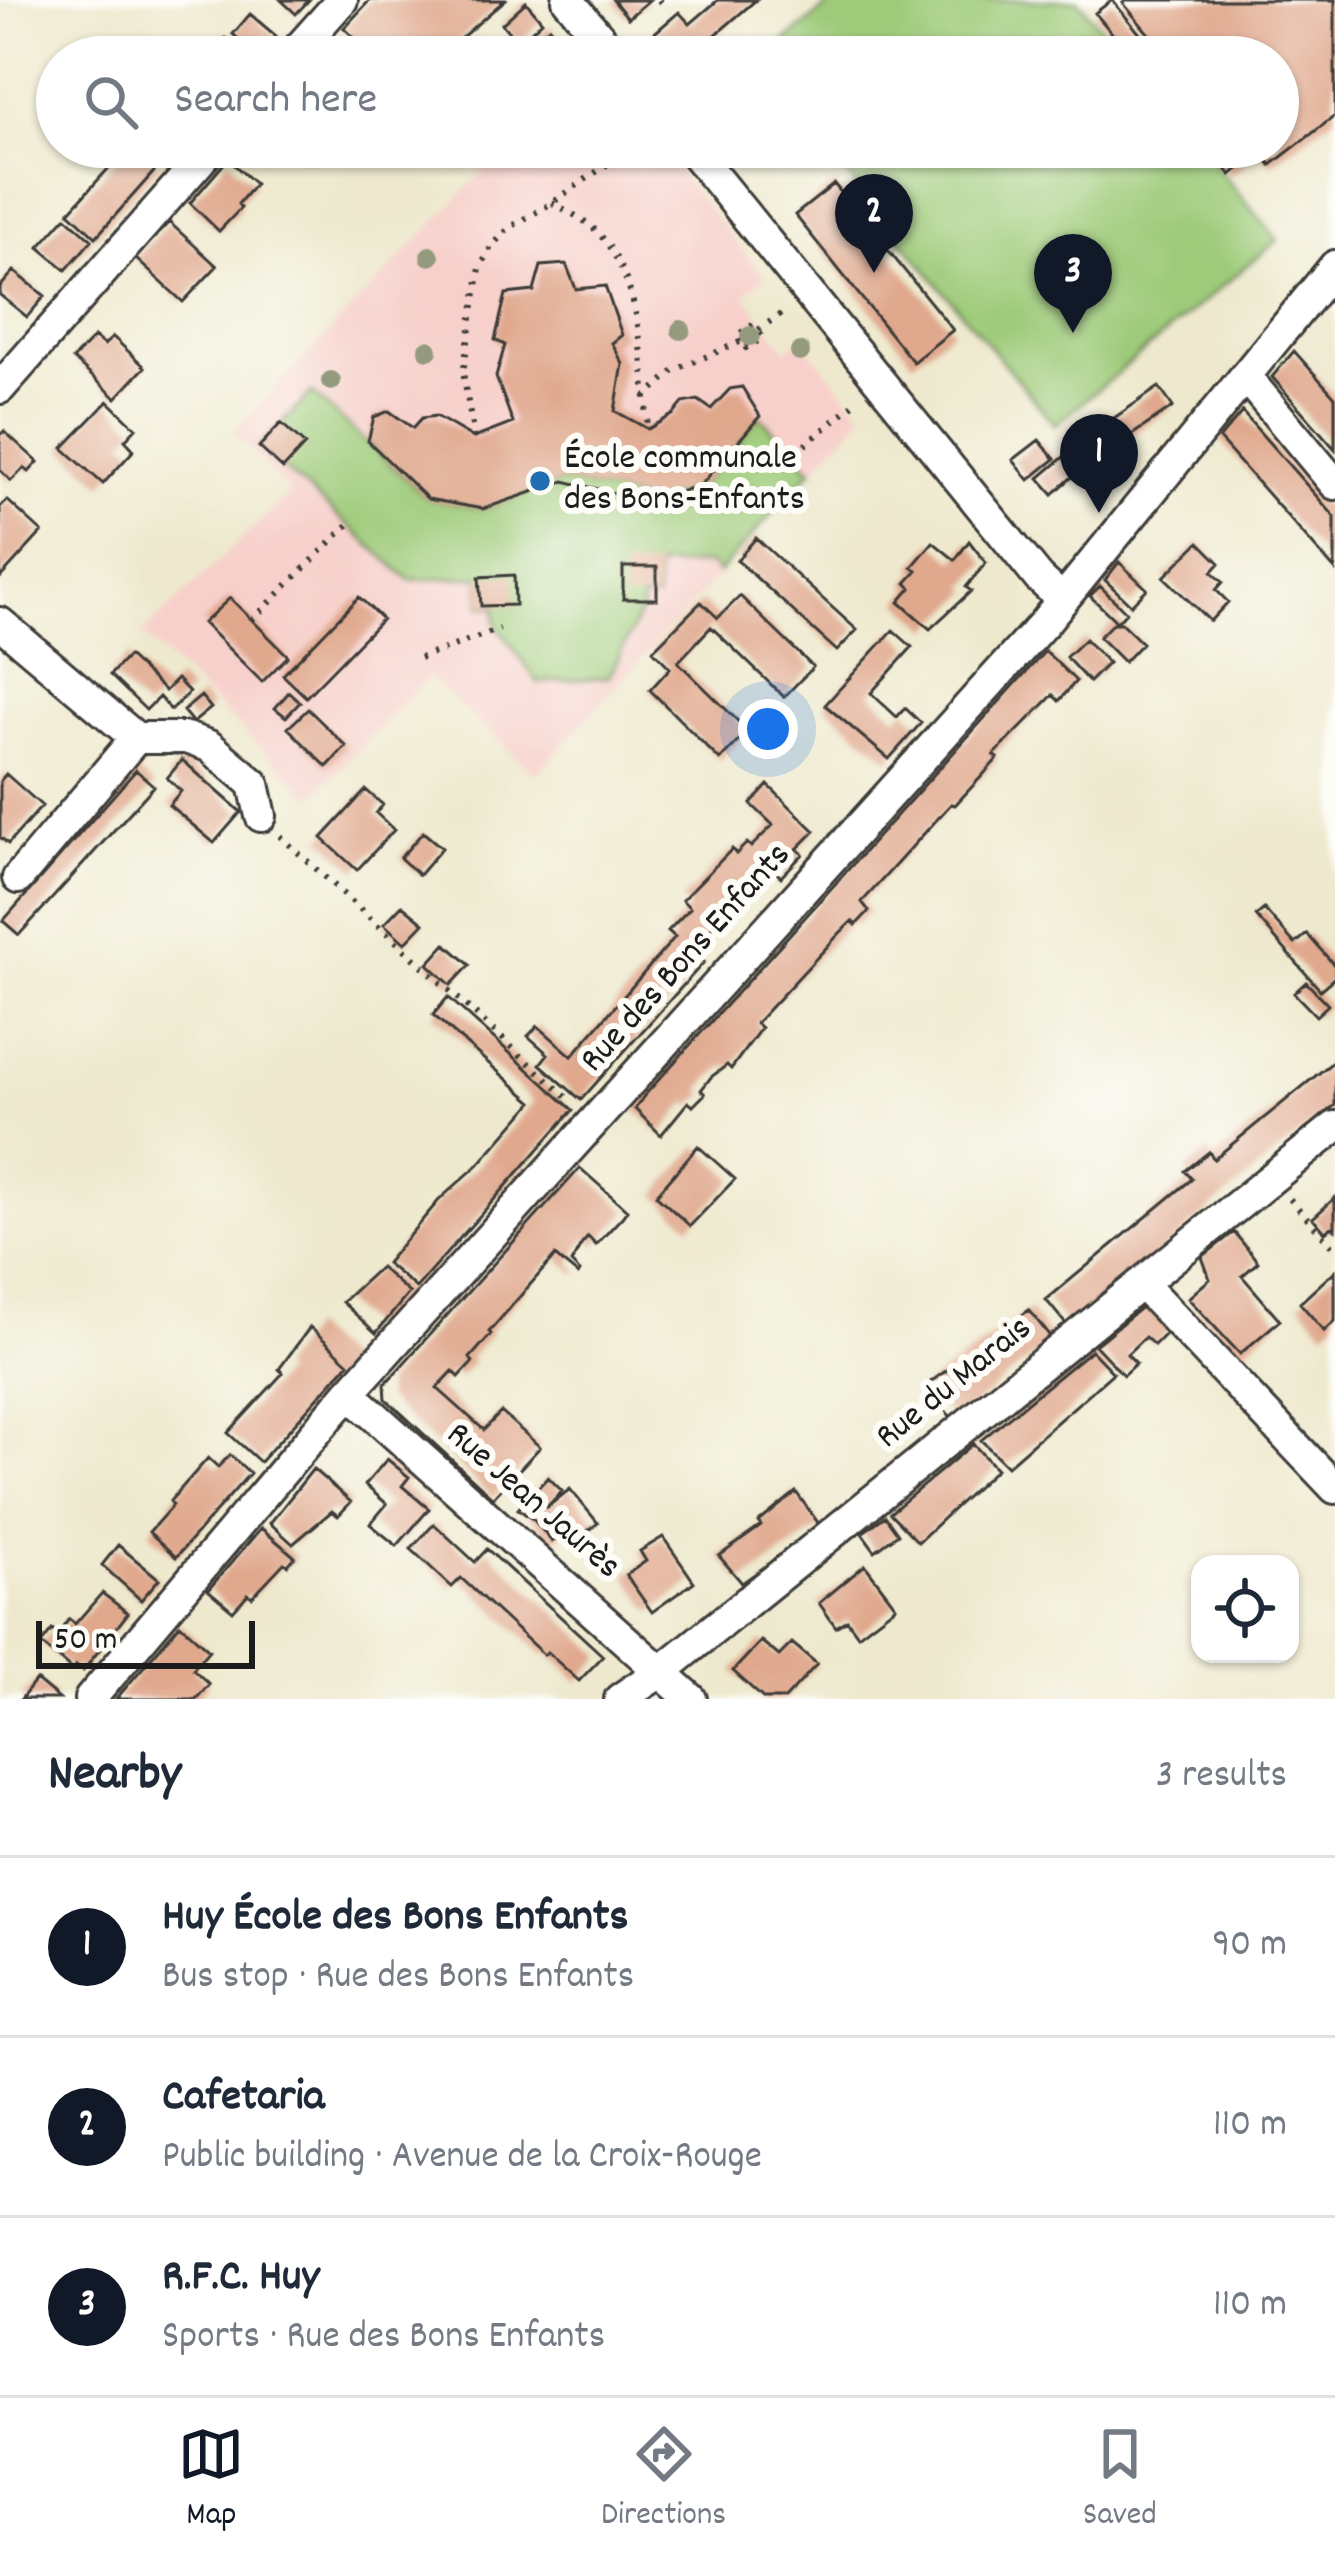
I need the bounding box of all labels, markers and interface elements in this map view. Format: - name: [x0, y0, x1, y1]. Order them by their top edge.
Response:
- search box: [36, 36, 1299, 168]
- icon: search: [78, 69, 144, 135]
- text: Search here: [174, 70, 377, 134]
- pin: 2: [835, 174, 913, 273]
- pin: 3: [1034, 234, 1112, 333]
- pin: 1: [1060, 414, 1138, 513]
- place label: École communale des Bons-Enfants: [564, 434, 805, 527]
- marker: École communale des Bons-Enfants: [527, 468, 553, 494]
- your location: [738, 699, 798, 759]
- street label: Rue des Bons Enfants: [569, 832, 805, 1086]
- street label: Rue du Marais: [866, 1305, 1044, 1463]
- street label: Rue Jean Jaurès: [433, 1411, 631, 1593]
- map controls: [1191, 1555, 1299, 1663]
- button: locate: [1191, 1555, 1299, 1663]
- scale bar: [36, 1615, 255, 1668]
- text: 50 m: [54, 1618, 118, 1665]
- text: Nearby: [48, 1741, 181, 1813]
- text: 3 results: [1156, 1750, 1287, 1805]
- text: Huy École des Bons Enfants: [162, 1887, 628, 1951]
- text: 1: [83, 1919, 91, 1974]
- text: 90 m: [1212, 1919, 1287, 1974]
- text: Bus stop · Rue des Bons Enfants: [162, 1951, 634, 2006]
- text: Cafetaria: [162, 2067, 325, 2131]
- text: 2: [78, 2099, 96, 2154]
- text: 110 m: [1213, 2099, 1287, 2154]
- text: Public building · Avenue de la Croix-Rouge: [162, 2131, 762, 2186]
- text: R.F.C. Huy: [162, 2247, 320, 2311]
- text: 3: [78, 2279, 96, 2334]
- text: 110 m: [1213, 2279, 1287, 2334]
- text: Sports · Rue des Bons Enfants: [162, 2311, 605, 2366]
- tab: Map: [178, 2421, 244, 2540]
- tab: Directions: [601, 2421, 726, 2540]
- tab: Saved: [1083, 2421, 1157, 2540]

